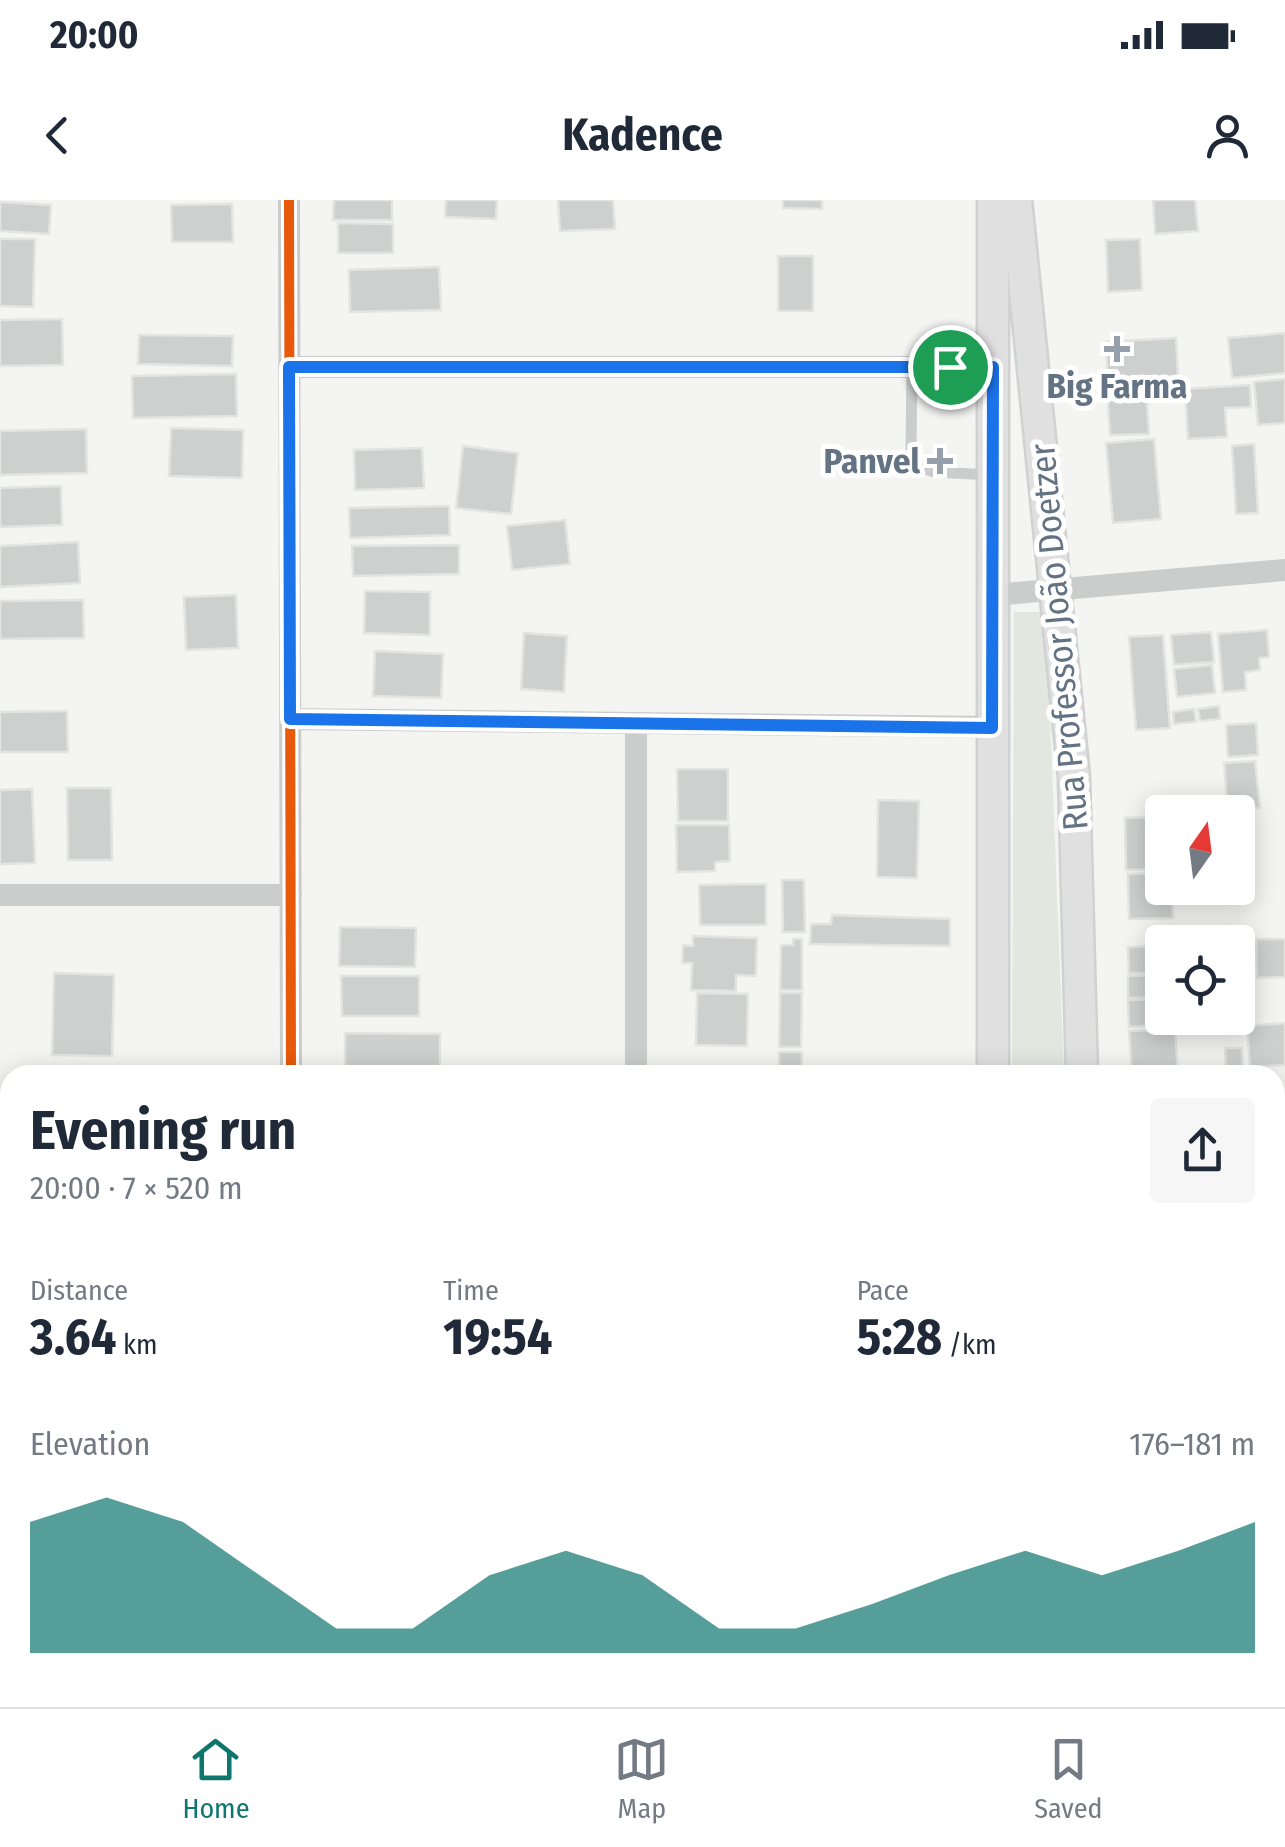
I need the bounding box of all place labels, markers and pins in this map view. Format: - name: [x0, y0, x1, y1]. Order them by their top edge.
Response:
- pin: [908, 325, 993, 410]
- marker: Big Farma: [1106, 338, 1128, 360]
- place label: Big Farma: [1047, 365, 1187, 407]
- place label: Panvel: [824, 440, 920, 482]
- marker: Panvel: [929, 450, 951, 472]

